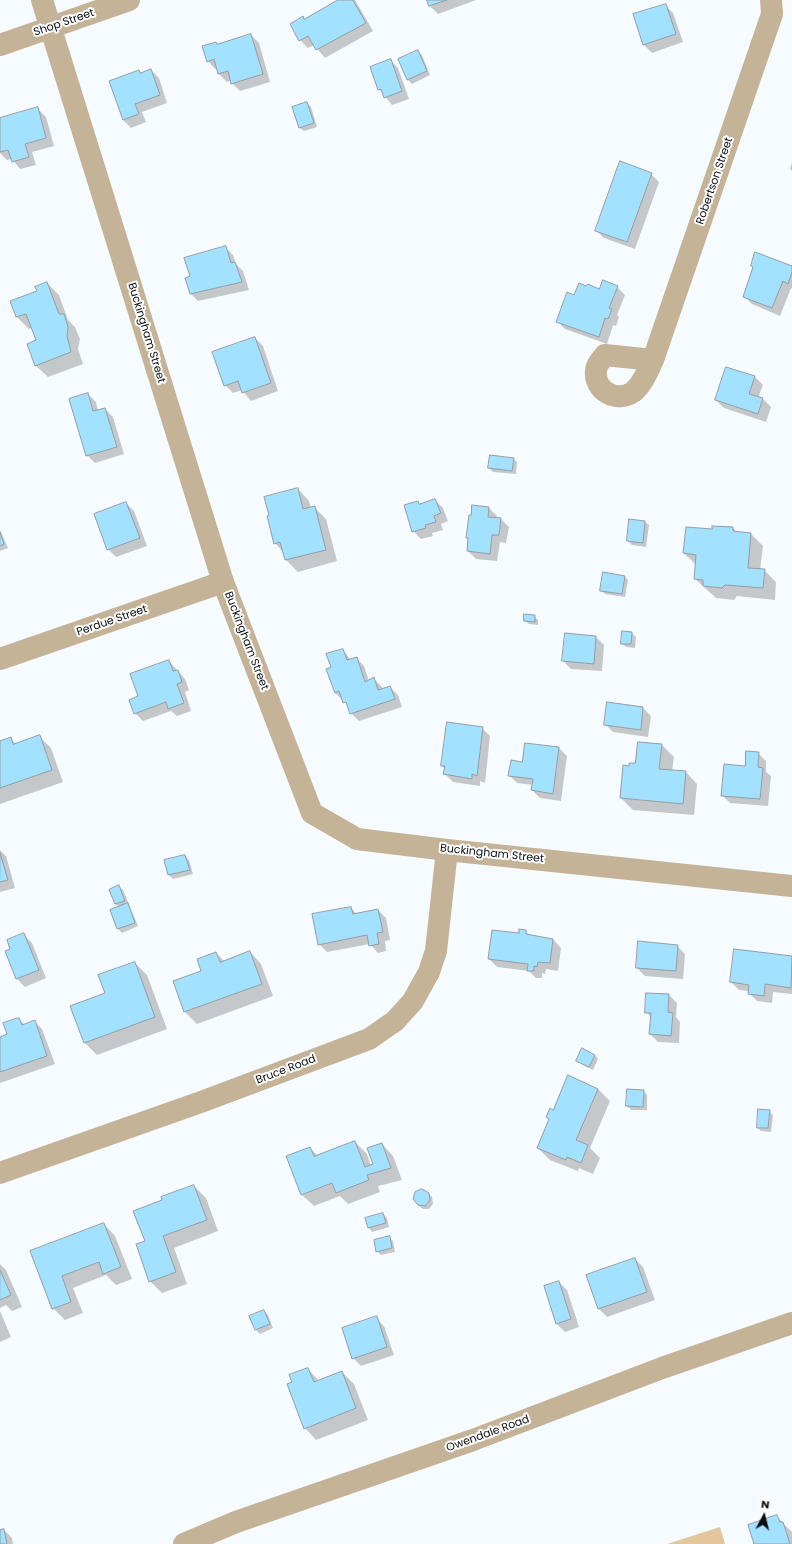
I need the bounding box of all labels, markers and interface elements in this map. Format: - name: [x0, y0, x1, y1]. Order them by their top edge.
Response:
- street label: Shop Street: [32, 6, 96, 40]
- street label: Robertson Street: [694, 136, 736, 226]
- street label: Buckingham Street: [124, 281, 168, 385]
- street label: Buckingham Street: [221, 590, 271, 692]
- street label: Perdue Street: [75, 603, 149, 639]
- street label: Buckingham Street: [439, 842, 545, 866]
- street label: Bruce Road: [254, 1053, 318, 1087]
- street label: Owendale Road: [445, 1413, 531, 1455]
- north arrow: [744, 1496, 784, 1536]
- text: N: [760, 1496, 771, 1513]

